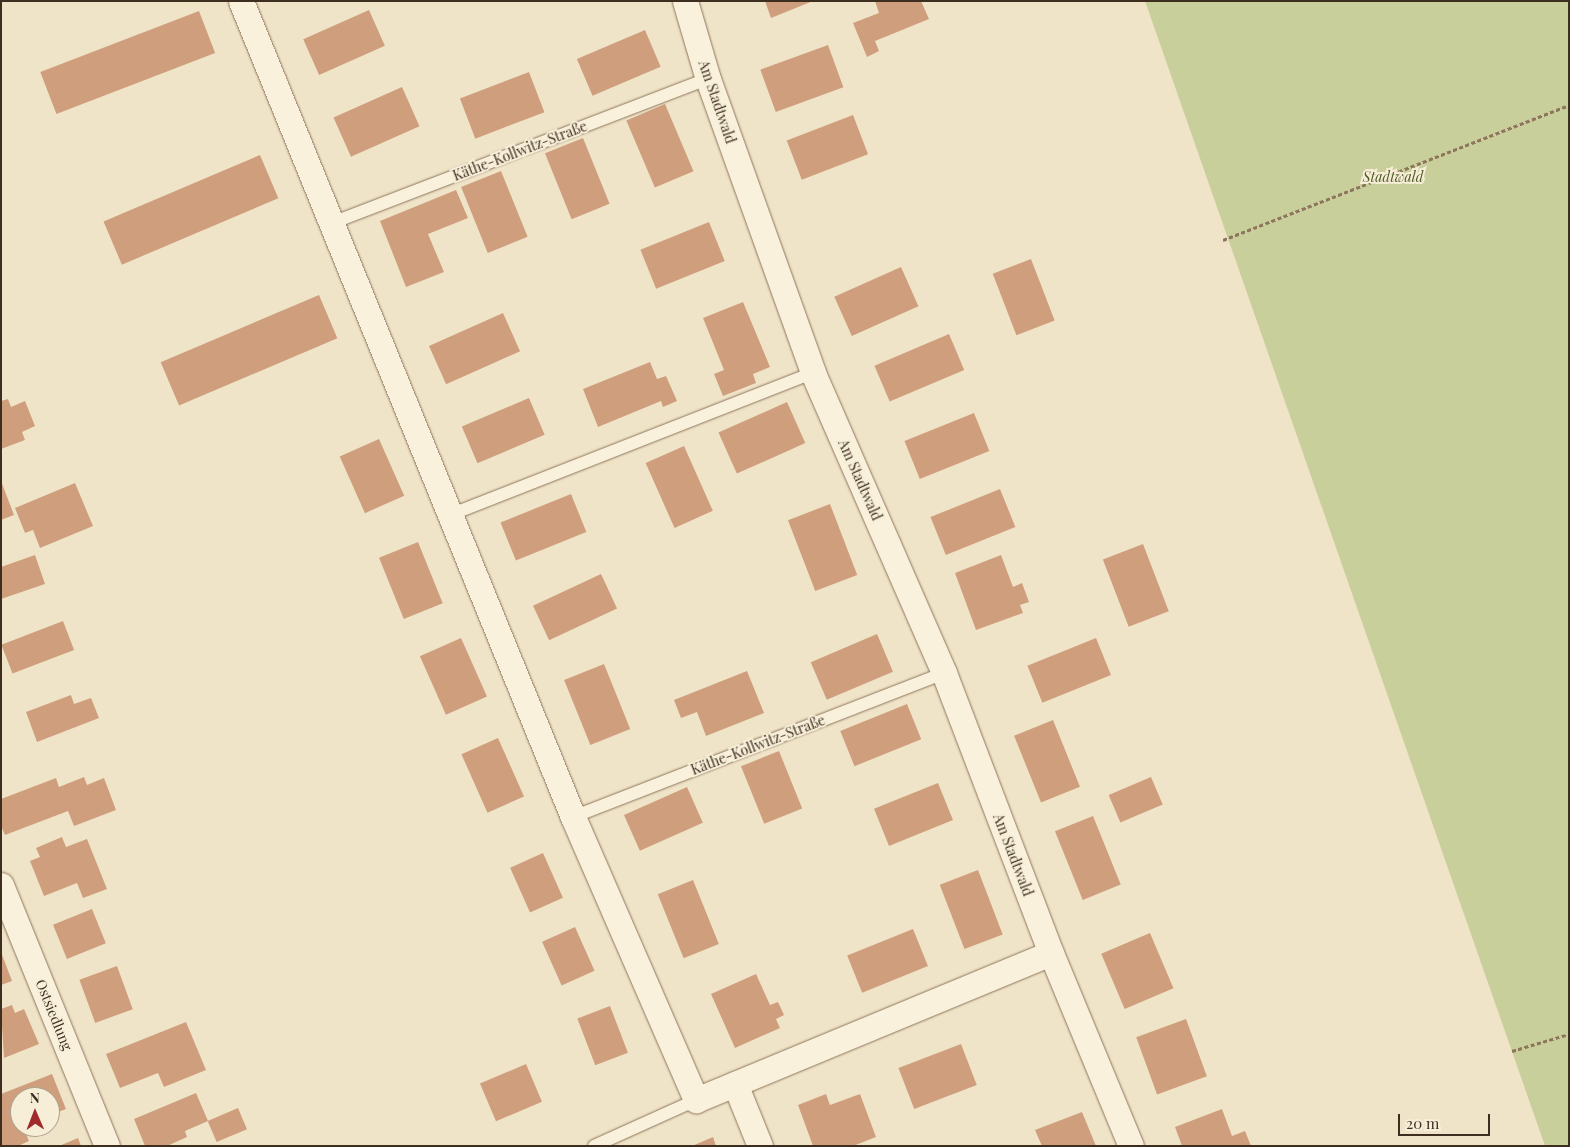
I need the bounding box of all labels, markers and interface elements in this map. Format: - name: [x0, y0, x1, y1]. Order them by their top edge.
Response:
- street label: Am Stadtwald: [695, 58, 739, 146]
- street label: Käthe-Kollwitz-Straße: [451, 118, 589, 184]
- park label: Stadtwald: [1363, 169, 1423, 185]
- street label: Am Stadtwald: [835, 437, 885, 523]
- street label: Käthe-Kollwitz-Straße: [689, 712, 827, 778]
- street label: Am Stadtwald: [990, 811, 1036, 899]
- street label: Ostsiedlung: [32, 977, 76, 1053]
- north arrow: [10, 1087, 60, 1137]
- text: N: [30, 1088, 40, 1107]
- scale bar: [1400, 1104, 1492, 1136]
- text: 20 m: [1406, 1113, 1439, 1133]

